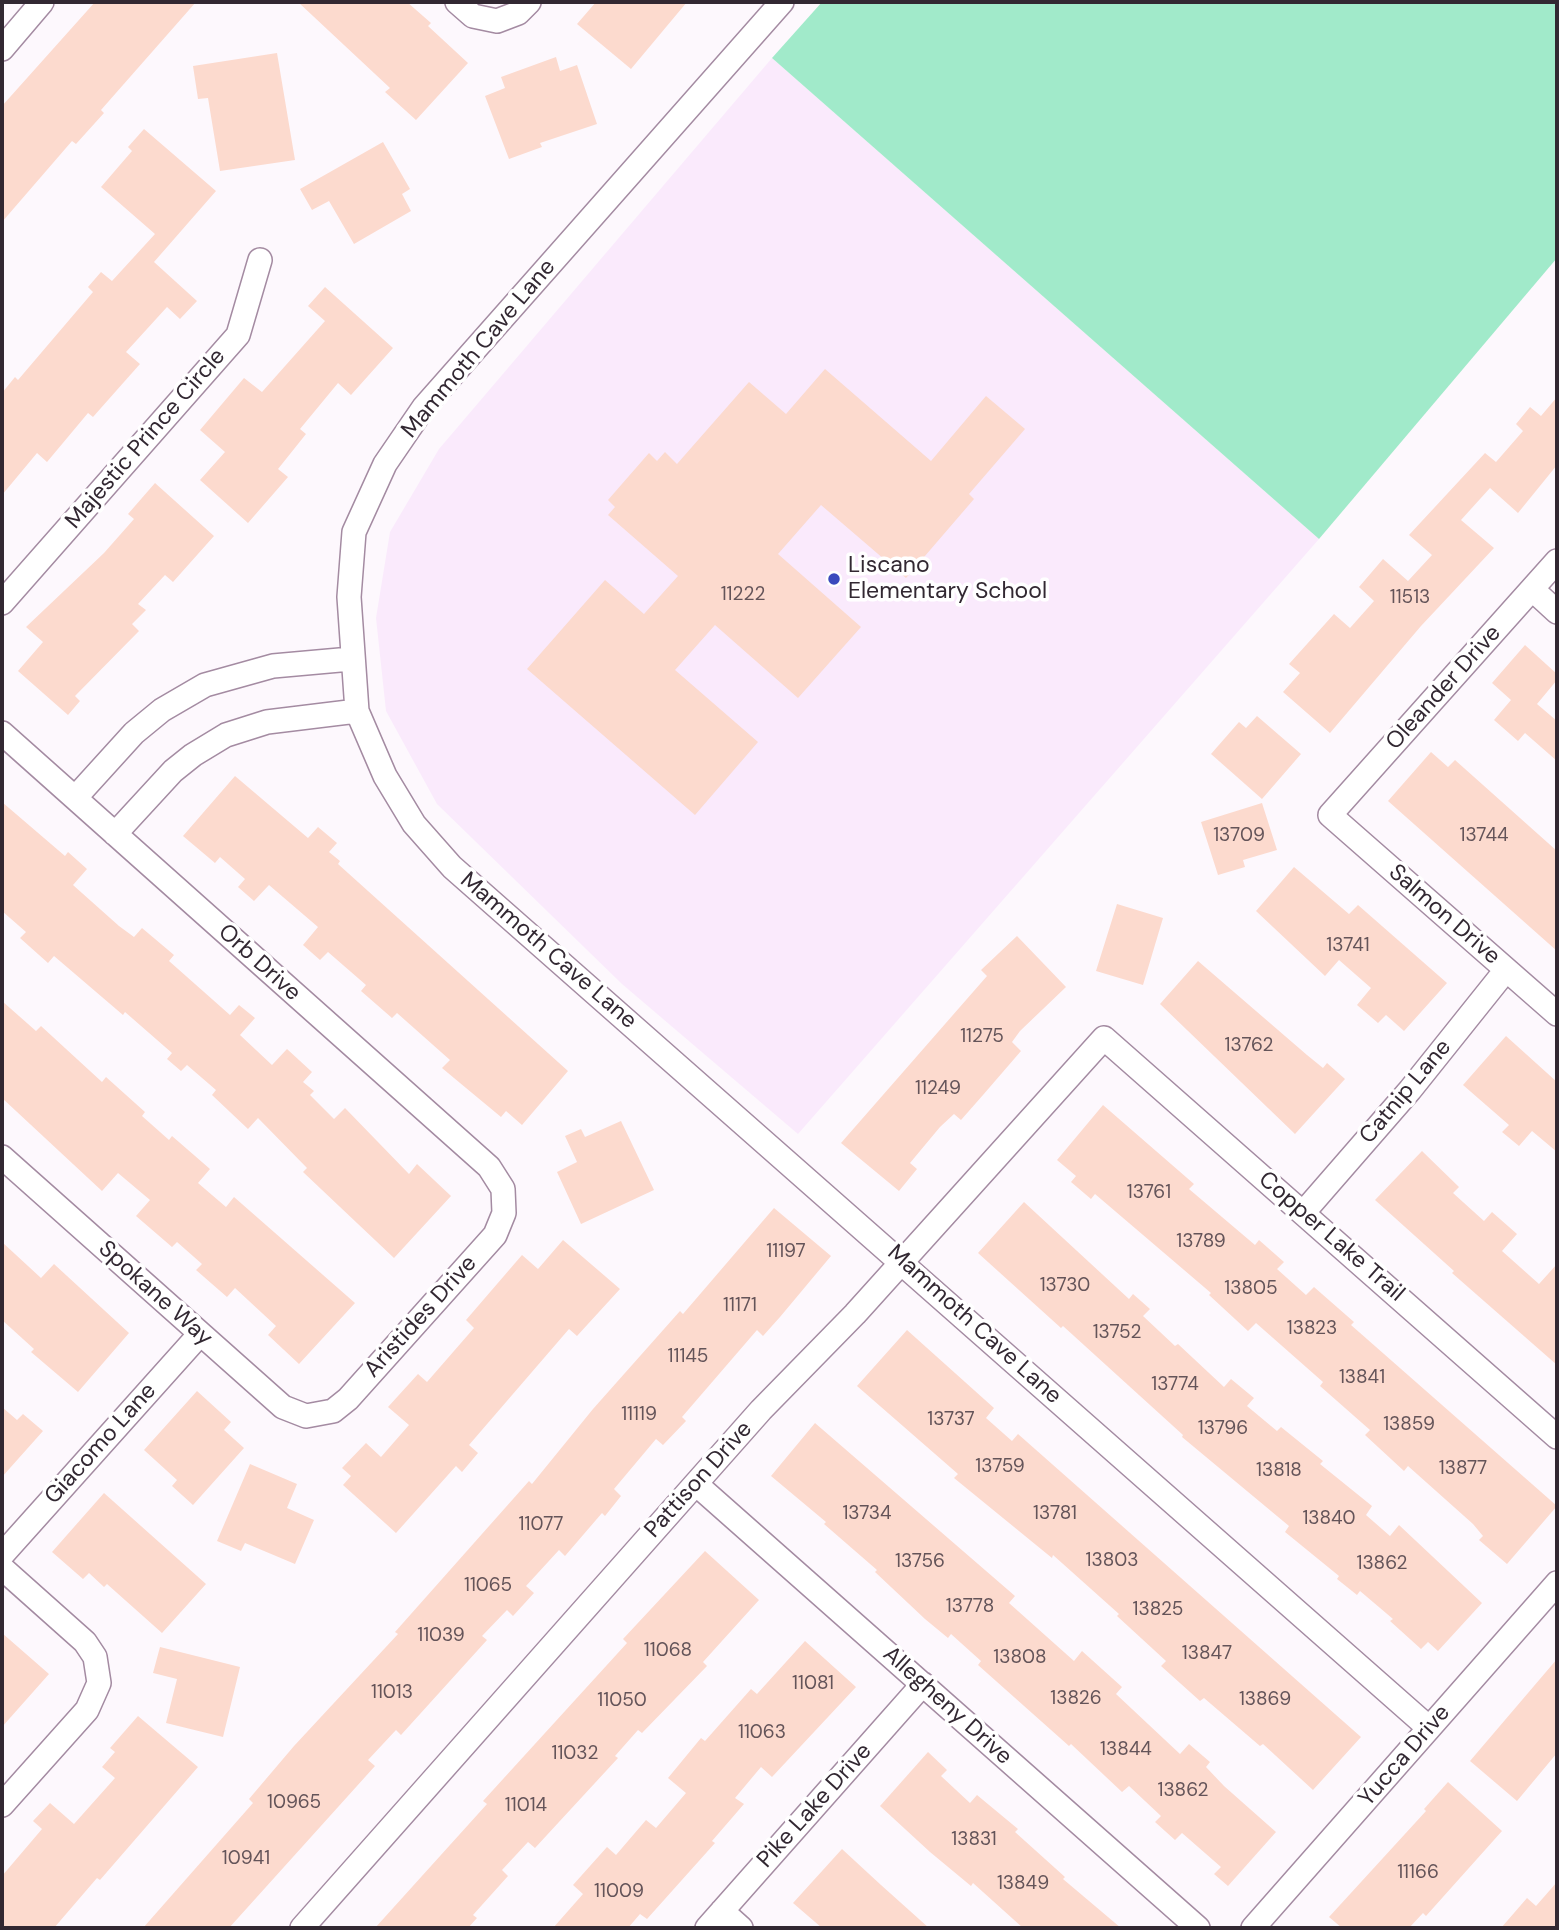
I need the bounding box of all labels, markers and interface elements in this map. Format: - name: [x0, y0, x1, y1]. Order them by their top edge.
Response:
- street label: Mammoth Cave Lane: [396, 254, 562, 444]
- street label: Majestic Prince Circle: [60, 343, 232, 535]
- place label: Liscano Elementary School: [848, 552, 1047, 606]
- marker: Liscano Elementary School: [826, 571, 842, 587]
- house number: 11222: [721, 584, 765, 606]
- house number: 11513: [1390, 587, 1430, 609]
- street label: Oleander Drive: [1381, 620, 1507, 756]
- house number: 13709: [1213, 825, 1265, 847]
- house number: 13744: [1460, 825, 1508, 847]
- street label: Salmon Drive: [1383, 859, 1505, 971]
- street label: Mammoth Cave Lane: [454, 867, 642, 1035]
- street label: Orb Drive: [212, 919, 306, 1007]
- house number: 13741: [1326, 935, 1370, 957]
- house number: 11275: [960, 1026, 1004, 1048]
- street label: Catnip Lane: [1354, 1034, 1458, 1150]
- house number: 13762: [1225, 1035, 1273, 1057]
- house number: 11249: [915, 1078, 961, 1100]
- street label: Copper Lake Trail: [1252, 1166, 1410, 1308]
- house number: 13761: [1127, 1182, 1171, 1204]
- house number: 13789: [1176, 1231, 1226, 1253]
- street label: Spokane Way: [92, 1236, 218, 1352]
- street label: Mammoth Cave Lane: [881, 1240, 1067, 1410]
- house number: 11197: [766, 1241, 806, 1263]
- street label: Aristides Drive: [359, 1250, 483, 1384]
- house number: 13730: [1040, 1275, 1090, 1297]
- house number: 13805: [1224, 1278, 1278, 1300]
- house number: 11171: [723, 1295, 757, 1317]
- house number: 13823: [1287, 1318, 1337, 1340]
- house number: 13752: [1093, 1322, 1141, 1344]
- house number: 11145: [668, 1346, 708, 1368]
- house number: 13841: [1339, 1367, 1385, 1389]
- house number: 13774: [1151, 1374, 1199, 1396]
- street label: Giacomo Lane: [39, 1378, 163, 1510]
- house number: 11119: [621, 1404, 657, 1426]
- house number: 13737: [927, 1409, 975, 1431]
- house number: 13859: [1383, 1414, 1435, 1436]
- street label: Pattison Drive: [639, 1416, 759, 1544]
- house number: 13796: [1198, 1418, 1248, 1440]
- house number: 13759: [975, 1456, 1025, 1478]
- house number: 13877: [1439, 1458, 1487, 1480]
- house number: 13818: [1256, 1460, 1302, 1482]
- house number: 13734: [842, 1503, 892, 1525]
- house number: 13781: [1033, 1503, 1077, 1525]
- house number: 13840: [1302, 1508, 1356, 1530]
- house number: 11077: [519, 1514, 563, 1536]
- house number: 13803: [1086, 1550, 1138, 1572]
- house number: 13756: [895, 1551, 945, 1573]
- house number: 13862: [1356, 1553, 1408, 1575]
- house number: 11065: [464, 1575, 512, 1597]
- house number: 13778: [946, 1596, 994, 1618]
- house number: 13825: [1133, 1599, 1183, 1621]
- house number: 11039: [417, 1625, 465, 1647]
- house number: 11068: [644, 1640, 692, 1662]
- street label: Allegheny Drive: [877, 1641, 1017, 1771]
- house number: 13847: [1182, 1643, 1232, 1665]
- house number: 13808: [993, 1647, 1047, 1669]
- house number: 11081: [792, 1673, 834, 1695]
- house number: 11013: [371, 1682, 413, 1704]
- house number: 13826: [1050, 1688, 1102, 1710]
- house number: 13869: [1239, 1689, 1291, 1711]
- house number: 11050: [597, 1690, 647, 1712]
- street label: Yucca Drive: [1353, 1700, 1457, 1812]
- house number: 11063: [738, 1722, 786, 1744]
- street label: Pike Lake Drive: [752, 1738, 878, 1874]
- house number: 13844: [1100, 1739, 1152, 1761]
- house number: 11032: [551, 1743, 599, 1765]
- house number: 13862: [1157, 1780, 1209, 1802]
- house number: 10965: [267, 1792, 321, 1814]
- house number: 11014: [505, 1795, 547, 1817]
- house number: 13831: [951, 1829, 997, 1851]
- house number: 10941: [222, 1848, 270, 1870]
- house number: 11166: [1397, 1862, 1439, 1884]
- house number: 13849: [997, 1873, 1049, 1895]
- house number: 11009: [594, 1881, 644, 1903]

